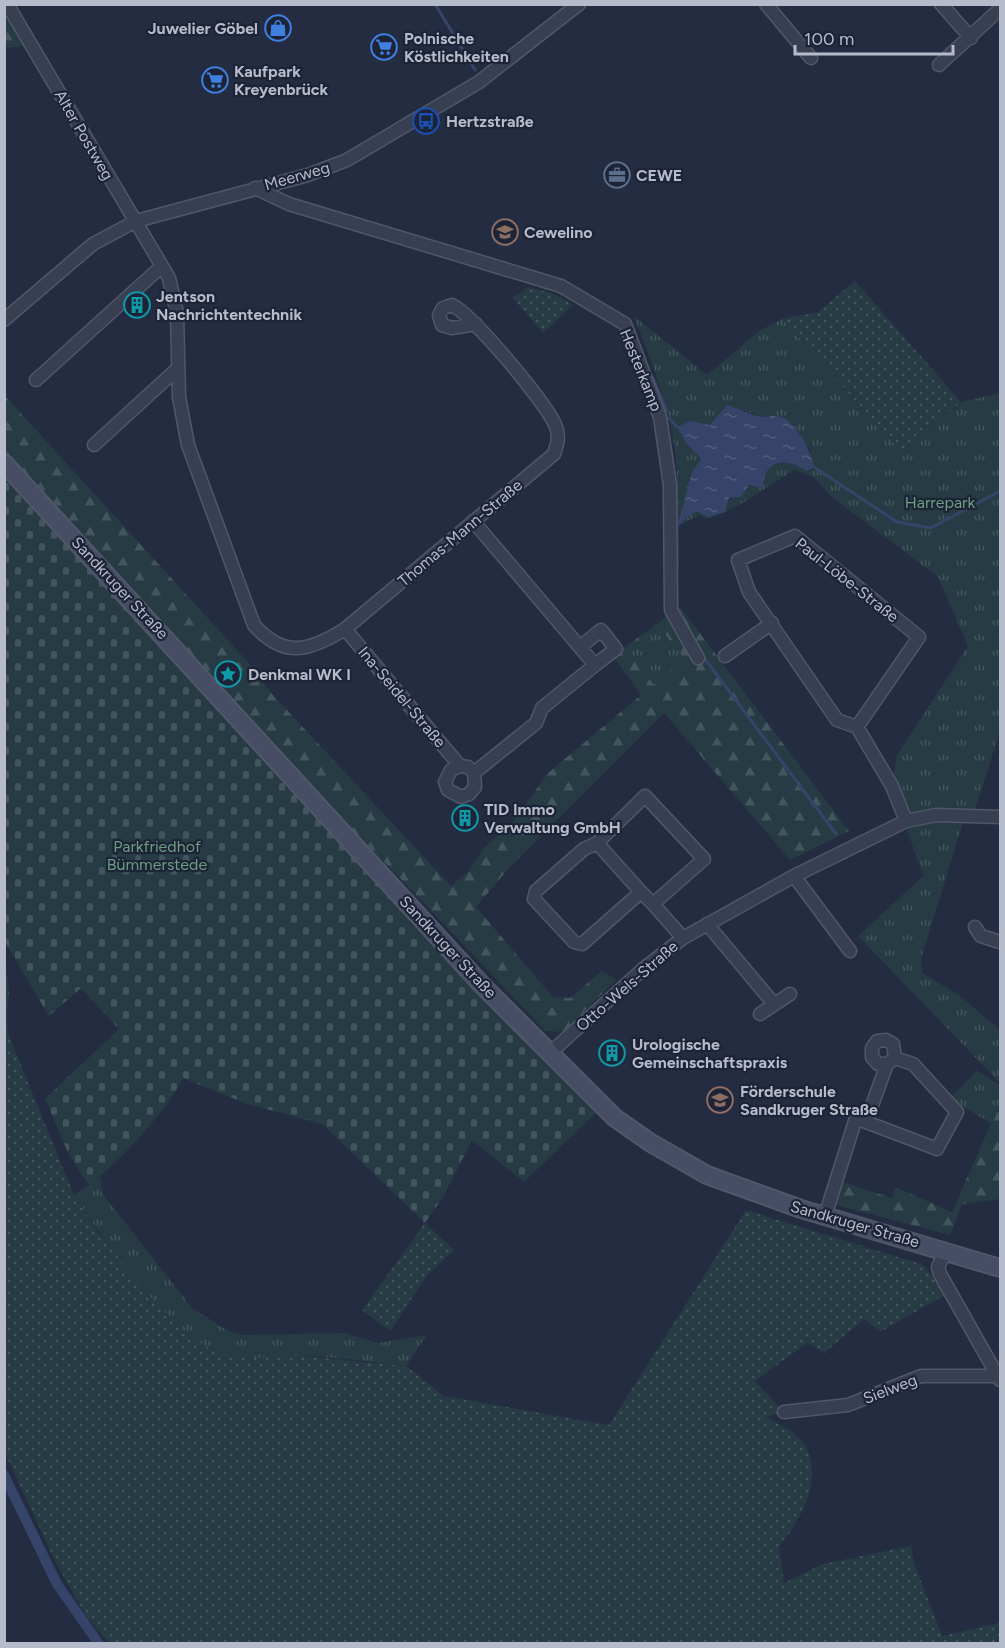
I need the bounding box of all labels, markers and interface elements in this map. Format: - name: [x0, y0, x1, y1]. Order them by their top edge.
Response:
- shop icon: Juwelier Göbel: [263, 13, 293, 43]
- scale bar: [795, 18, 952, 56]
- place label: Juwelier Göbel: [148, 19, 258, 38]
- text: 100 m: [804, 28, 854, 50]
- place label: Polnische Köstlichkeiten: [404, 29, 509, 66]
- supermarket icon: Polnische Köstlichkeiten: [369, 32, 399, 62]
- place label: Kaufpark Kreyenbrück: [234, 62, 328, 99]
- supermarket icon: Kaufpark Kreyenbrück: [200, 65, 230, 95]
- street label: Alter Postweg: [51, 87, 117, 183]
- bus stop icon: Hertzstraße: [411, 106, 441, 136]
- place label: Hertzstraße: [446, 112, 534, 131]
- street label: Meerweg: [262, 158, 332, 194]
- office icon: CEWE: [602, 160, 632, 190]
- place label: CEWE: [636, 166, 682, 185]
- school or university icon: Cewelino: [490, 217, 520, 247]
- place label: Cewelino: [524, 223, 593, 242]
- place label: Jentson Nachrichtentechnik: [156, 287, 302, 324]
- building icon: Jentson Nachrichtentechnik: [122, 290, 152, 320]
- street label: Hesterkamp: [616, 326, 666, 414]
- street label: Thomas-Mann-Straße: [394, 475, 526, 591]
- park label: Harrepark: [905, 493, 975, 512]
- street label: Sandkruger Straße: [68, 533, 173, 643]
- street label: Paul-Löbe-Straße: [792, 534, 903, 626]
- street label: Ina-Seidel-Straße: [354, 643, 450, 752]
- place icon: Denkmal WK I: [213, 659, 243, 689]
- place label: Denkmal WK I: [248, 665, 351, 684]
- place label: TID Immo Verwaltung GmbH: [484, 800, 621, 837]
- building icon: TID Immo Verwaltung GmbH: [450, 803, 480, 833]
- park label: Parkfriedhof Bümmerstede: [107, 837, 207, 874]
- street label: Sandkruger Straße: [396, 892, 501, 1002]
- street label: Otto-Wels-Straße: [572, 936, 682, 1035]
- place label: Urologische Gemeinschaftspraxis: [632, 1035, 788, 1072]
- building icon: Urologische Gemeinschaftspraxis: [597, 1038, 627, 1068]
- place label: Förderschule Sandkruger Straße: [740, 1082, 878, 1119]
- school or university icon: Förderschule Sandkruger Straße: [705, 1085, 735, 1115]
- street label: Sandkruger Straße: [788, 1197, 922, 1252]
- street label: Sielweg: [860, 1370, 920, 1408]

